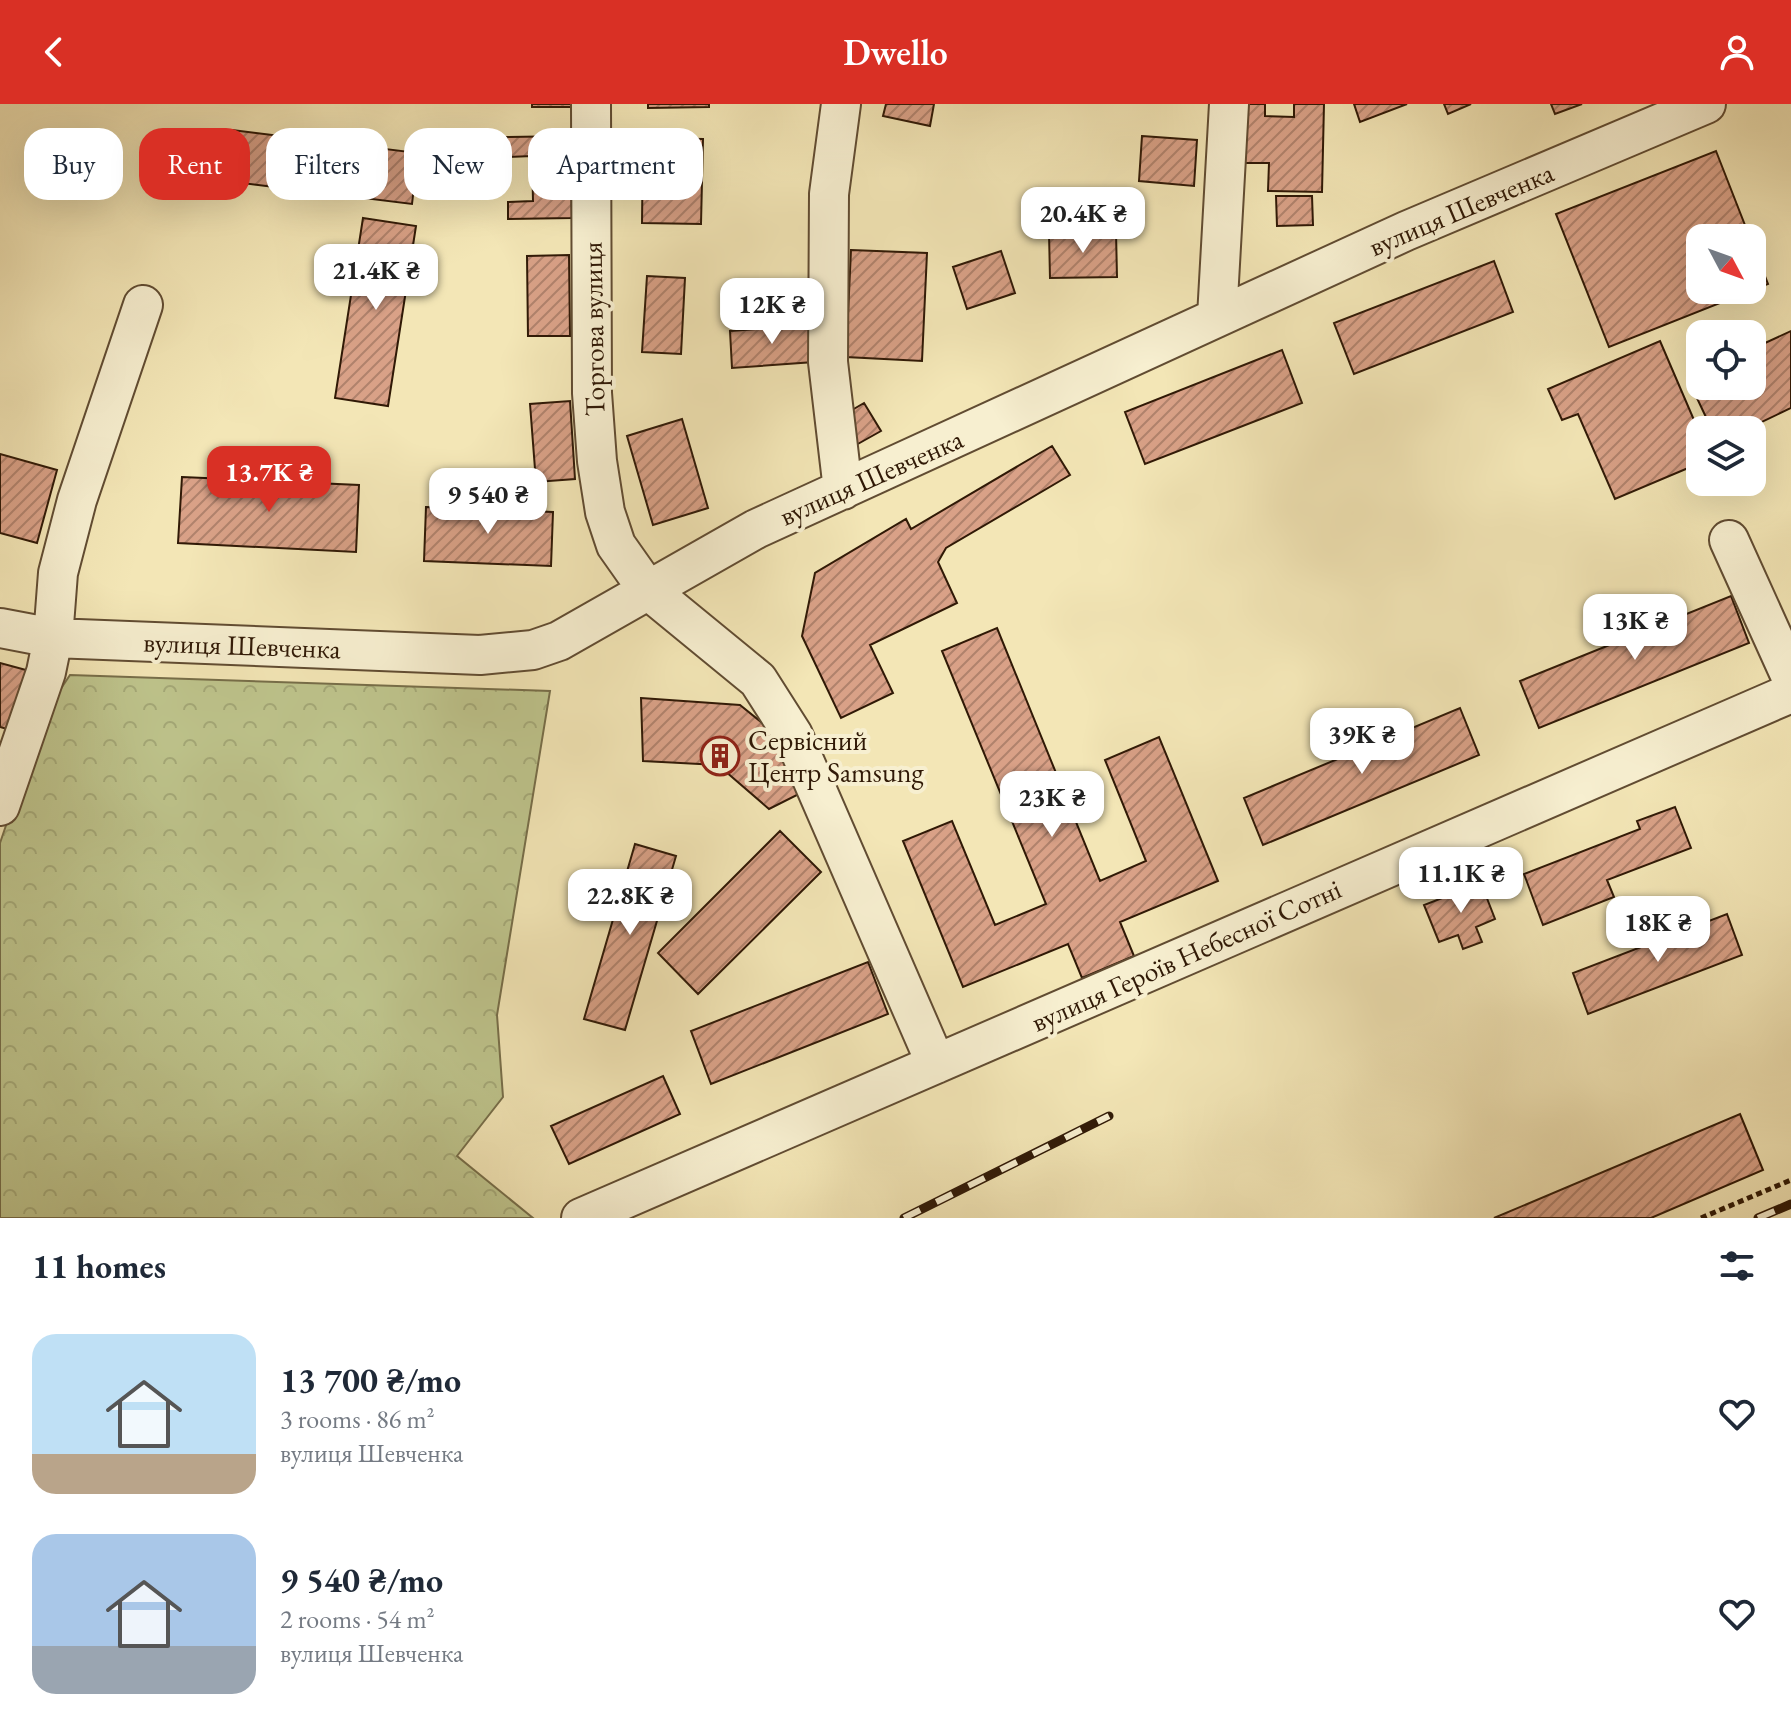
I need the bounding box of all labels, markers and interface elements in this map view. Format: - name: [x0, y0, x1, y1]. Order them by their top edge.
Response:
- text: Dwello: [843, 29, 948, 76]
- icon: back: [32, 30, 76, 74]
- icon: person: [1715, 30, 1759, 74]
- chip: Buy: [24, 128, 123, 200]
- chip: Rent: [139, 128, 250, 200]
- chip: Filters: [266, 128, 388, 200]
- chip: New: [404, 128, 512, 200]
- chip: Apartment: [528, 128, 703, 200]
- street label: вулиця Шевченка: [1363, 154, 1560, 264]
- pin: 20.4K ₴: [1009, 187, 1157, 255]
- text: 20.4K ₴: [1039, 196, 1127, 230]
- north arrow: [1686, 224, 1766, 304]
- map controls: [1686, 224, 1766, 496]
- street label: Торгова вулиця: [573, 241, 613, 417]
- pin: 21.4K ₴: [302, 244, 450, 312]
- text: 21.4K ₴: [332, 253, 420, 287]
- pin: 12K ₴: [716, 278, 828, 346]
- text: 12K ₴: [738, 287, 806, 321]
- button: locate: [1686, 320, 1766, 400]
- button: layers: [1686, 416, 1766, 496]
- street label: вулиця Шевченка: [773, 420, 969, 534]
- pin: 13.7K ₴: [195, 446, 343, 514]
- text: 13.7K ₴: [225, 455, 313, 489]
- pin: 9 540 ₴: [414, 468, 562, 536]
- text: 9 540 ₴: [447, 477, 529, 511]
- pin: 13K ₴: [1579, 594, 1691, 662]
- text: 13K ₴: [1601, 603, 1669, 637]
- street label: вулиця Шевченка: [143, 624, 342, 666]
- pin: 39K ₴: [1306, 708, 1418, 776]
- text: 39K ₴: [1328, 717, 1396, 751]
- place label: Сервісний Центр Samsung: [748, 722, 924, 790]
- building icon: Сервісний Центр Samsung: [699, 735, 741, 777]
- pin: 23K ₴: [996, 771, 1108, 839]
- text: 23K ₴: [1018, 780, 1086, 814]
- pin: 11.1K ₴: [1387, 847, 1535, 915]
- text: 11.1K ₴: [1417, 856, 1505, 890]
- pin: 22.8K ₴: [556, 869, 704, 937]
- street label: вулиця Героїв Небесної Сотні: [1025, 870, 1347, 1040]
- text: 22.8K ₴: [586, 878, 674, 912]
- pin: 18K ₴: [1602, 896, 1714, 964]
- text: 18K ₴: [1624, 905, 1692, 939]
- text: 11 homes: [32, 1244, 166, 1288]
- icon: filters: [1715, 1244, 1759, 1288]
- text: 13 700 ₴/mo: [280, 1358, 461, 1402]
- icon: home: [96, 1366, 192, 1462]
- icon: heart: [1715, 1392, 1759, 1436]
- text: 3 rooms · 86 m²: [280, 1402, 435, 1436]
- text: вулиця Шевченка: [280, 1436, 463, 1470]
- text: 9 540 ₴/mo: [280, 1558, 443, 1602]
- icon: home: [96, 1566, 192, 1662]
- icon: heart: [1715, 1592, 1759, 1636]
- text: 2 rooms · 54 m²: [280, 1602, 435, 1636]
- text: вулиця Шевченка: [280, 1636, 463, 1670]

